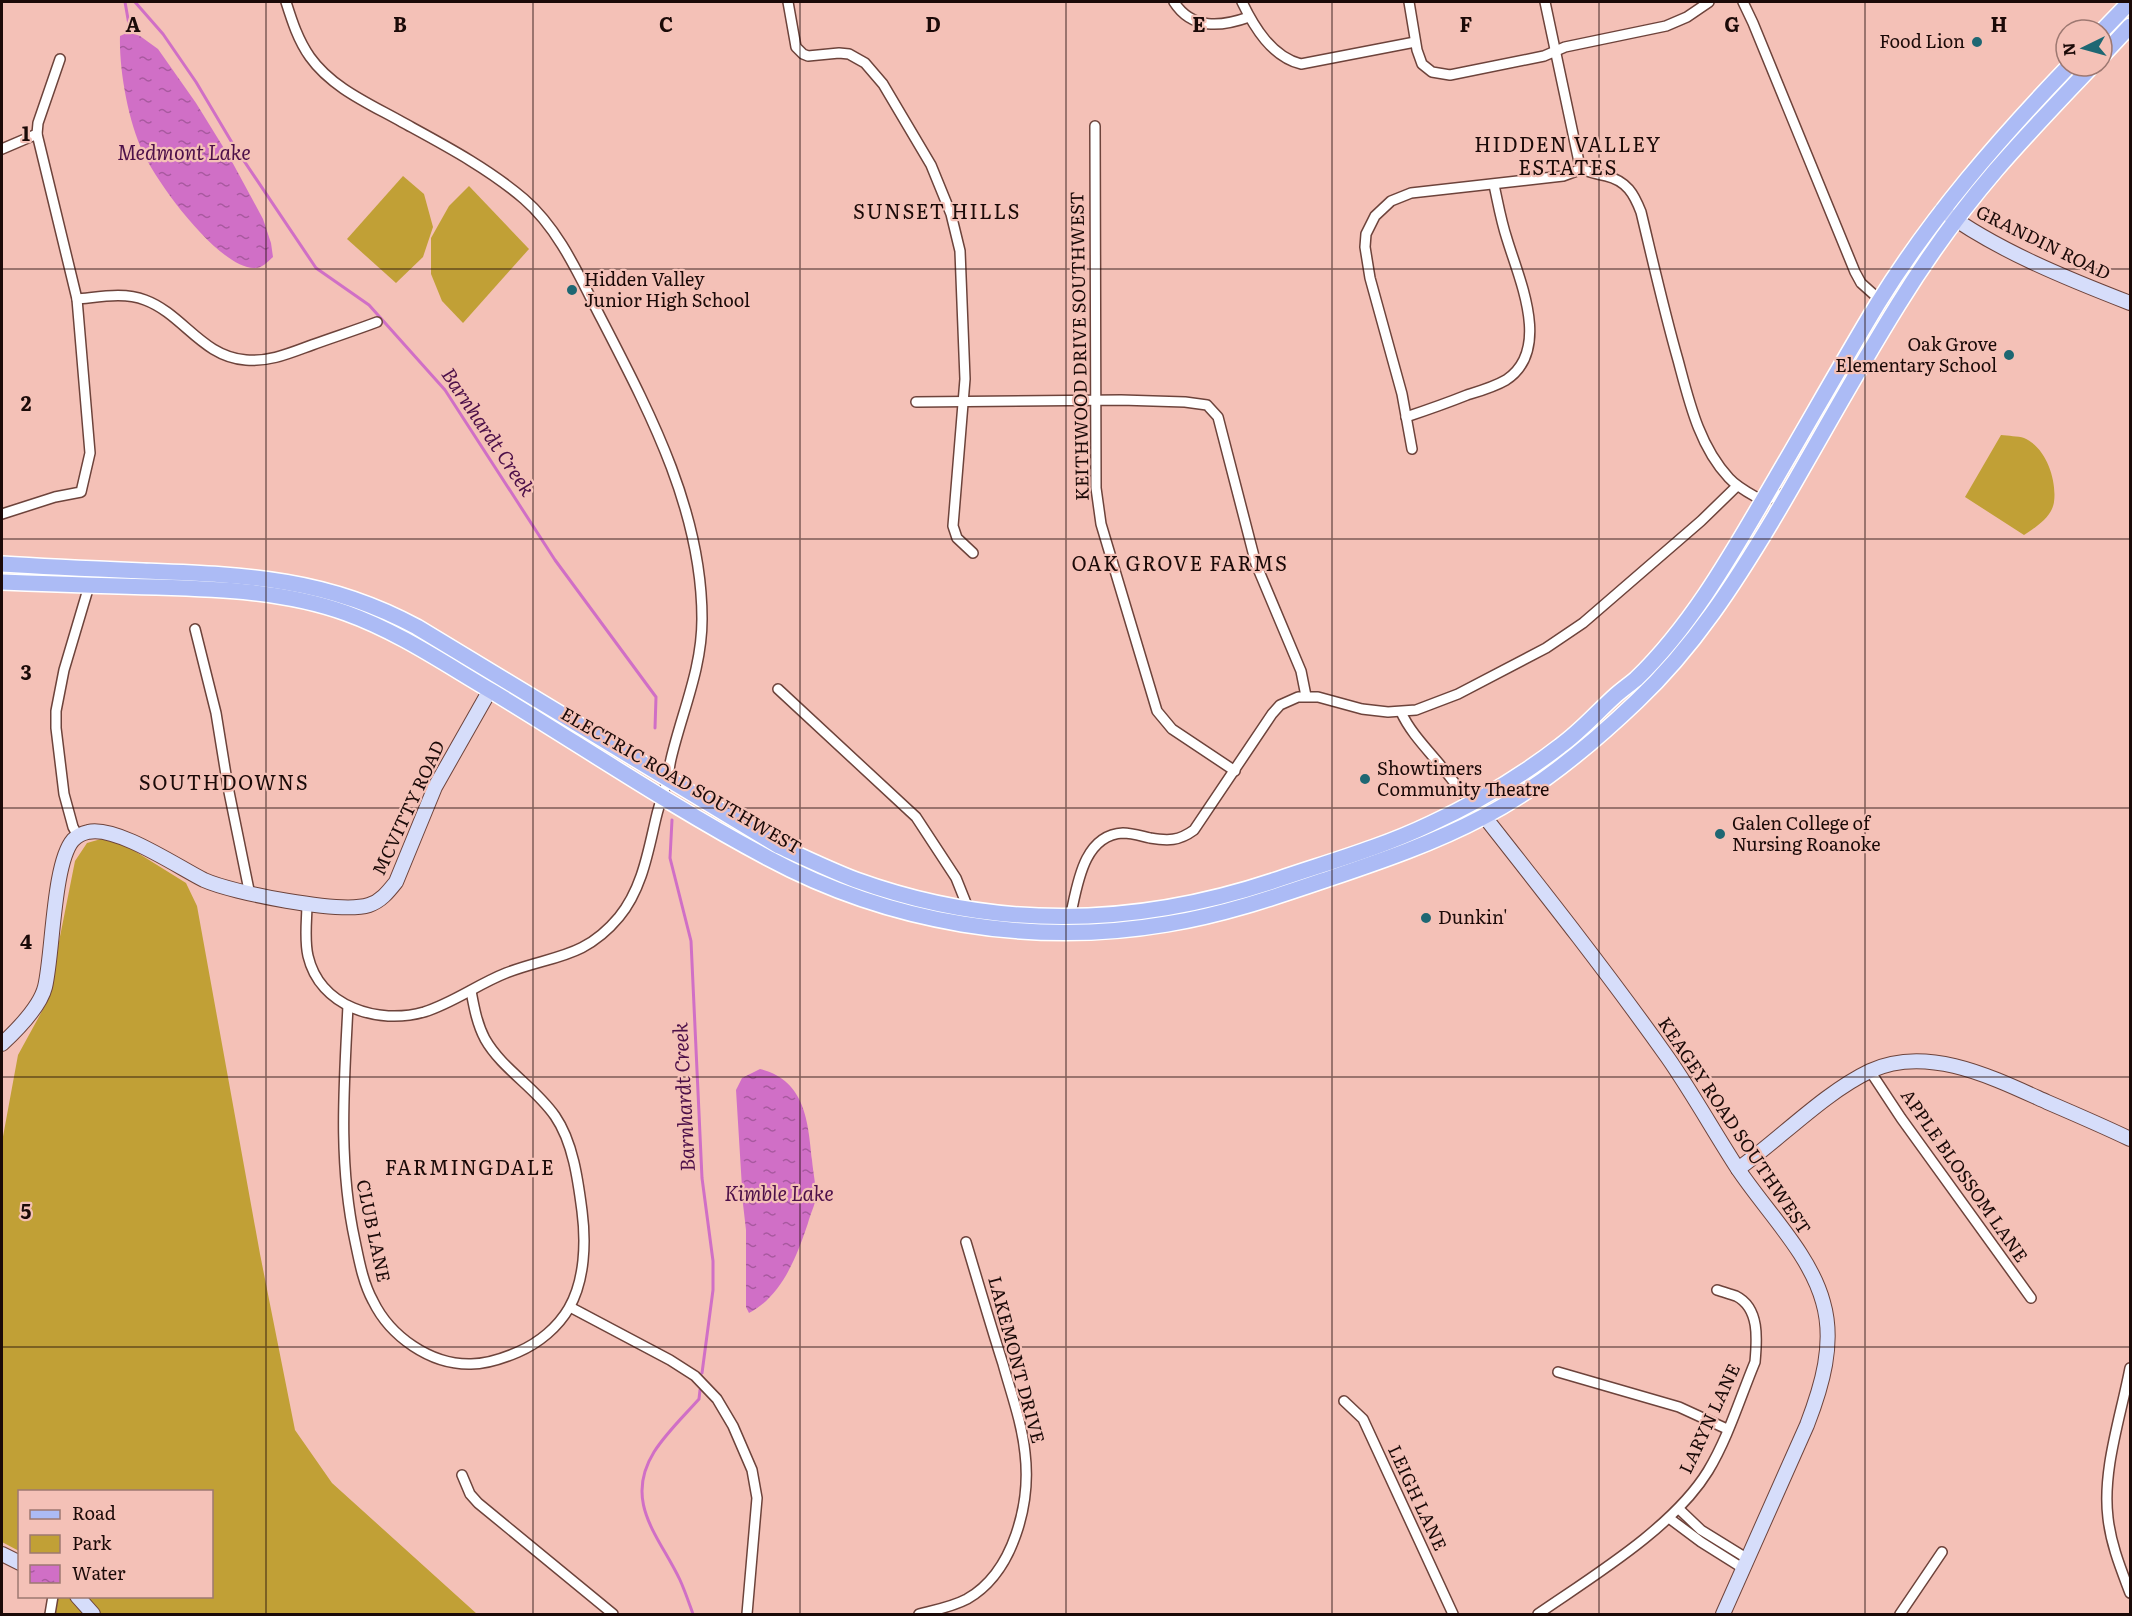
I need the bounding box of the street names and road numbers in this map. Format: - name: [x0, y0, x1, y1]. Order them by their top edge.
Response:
- street label: KEITHWOOD DRIVE SOUTHWEST: [1062, 191, 1095, 501]
- street label: GRANDIN ROAD: [1972, 197, 2116, 286]
- street label: ELECTRIC ROAD SOUTHWEST: [556, 699, 807, 860]
- street label: MCVITTY ROAD: [365, 735, 451, 879]
- street label: KEAGEY ROAD SOUTHWEST: [1652, 1011, 1818, 1239]
- street label: APPLE BLOSSOM LANE: [1895, 1083, 2035, 1267]
- street label: CLUB LANE: [350, 1177, 399, 1285]
- street label: LAKEMONT DRIVE: [982, 1273, 1053, 1446]
- street label: LARYN LANE: [1671, 1359, 1746, 1478]
- street label: LEIGH LANE: [1382, 1440, 1455, 1555]

